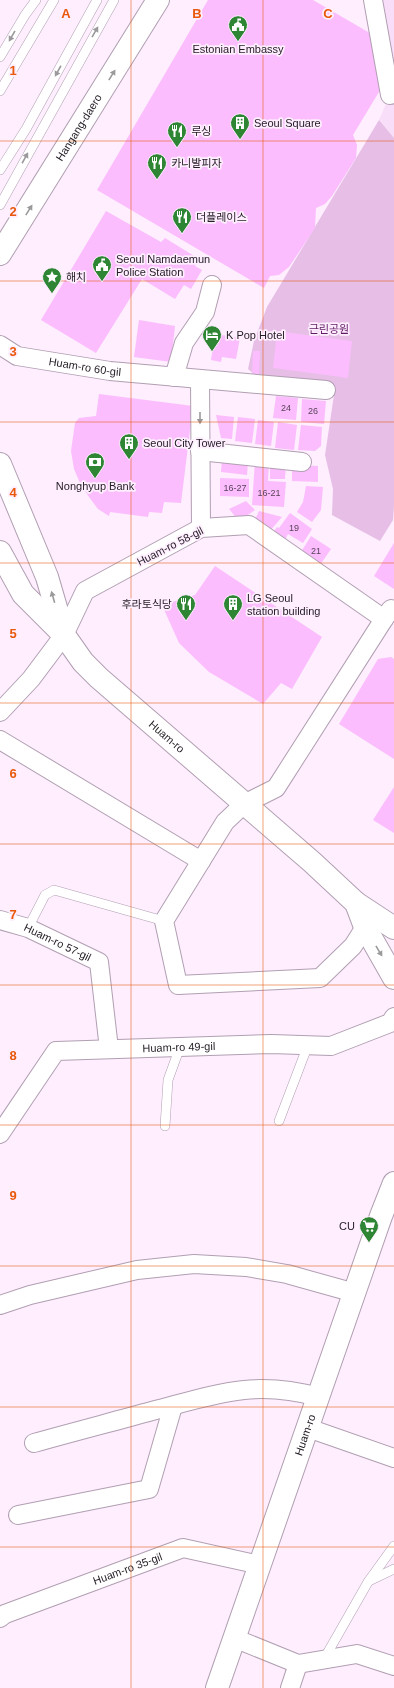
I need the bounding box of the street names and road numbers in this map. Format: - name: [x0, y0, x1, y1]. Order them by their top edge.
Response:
- street label: Hangang-daero: [53, 92, 104, 163]
- street label: Huam-ro 60-gil: [48, 355, 121, 378]
- street label: Huam-ro 58-gil: [135, 524, 205, 568]
- street label: Huam-ro: [147, 718, 187, 755]
- street label: Huam-ro 57-gil: [22, 921, 93, 963]
- street label: Huam-ro 49-gil: [142, 1040, 215, 1054]
- street label: Huam-ro: [292, 1413, 318, 1457]
- street label: Huam-ro 35-gil: [91, 1550, 164, 1587]

